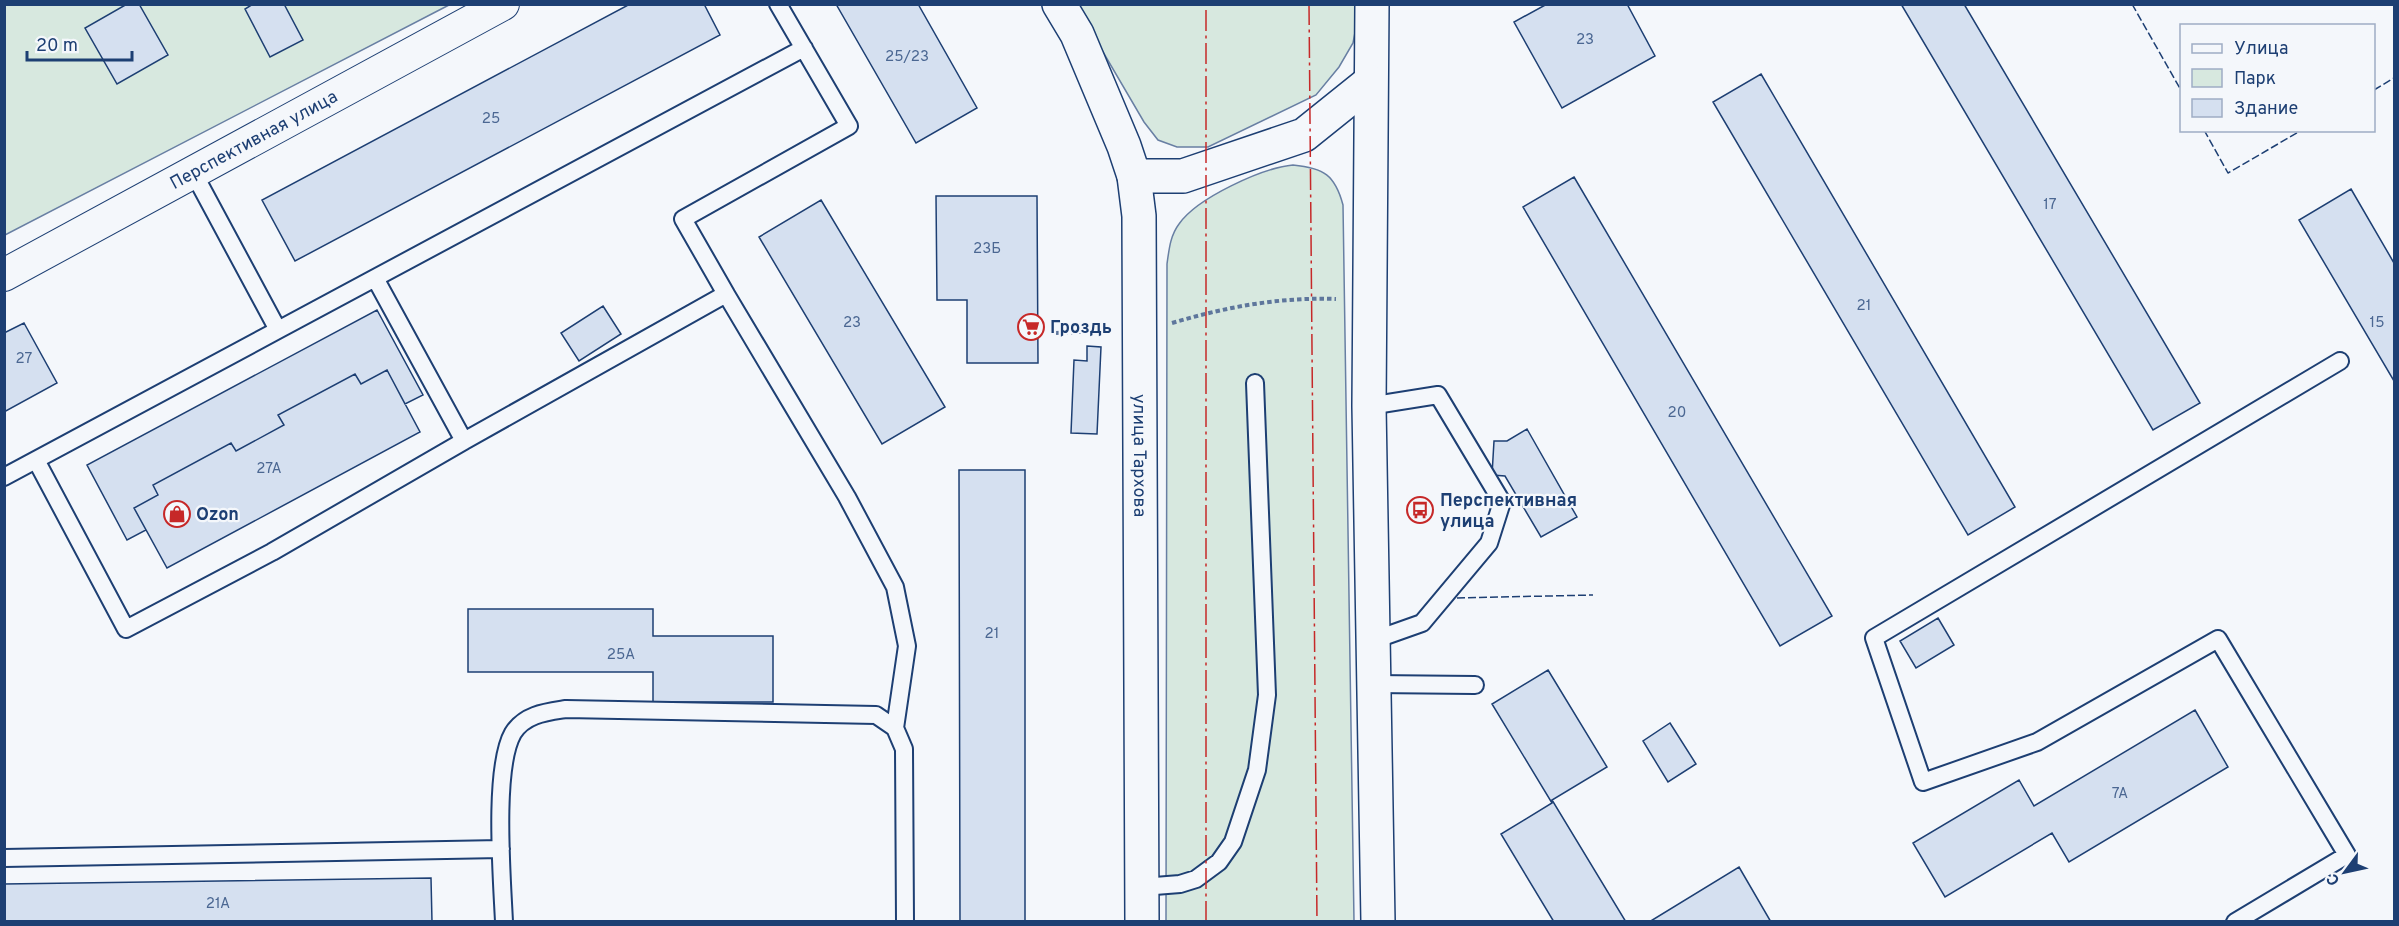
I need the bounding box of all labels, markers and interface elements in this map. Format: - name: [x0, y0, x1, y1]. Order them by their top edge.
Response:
- scale bar: [27, 24, 132, 62]
- legend: [2180, 24, 2375, 132]
- house number: 23: [1576, 31, 1594, 50]
- text: 20 m: [36, 35, 78, 58]
- text: Улица: [2234, 38, 2288, 61]
- house number: 25/23: [885, 48, 929, 67]
- text: Парк: [2234, 68, 2276, 91]
- street label: Перспективная улица: [166, 86, 342, 196]
- text: Здание: [2234, 98, 2298, 121]
- house number: 25: [482, 110, 500, 129]
- house number: 17: [2043, 196, 2057, 215]
- house number: 23Б: [973, 240, 1001, 259]
- house number: 21: [1857, 297, 1871, 316]
- supermarket icon: Гроздь: [1016, 312, 1046, 342]
- house number: 23: [843, 314, 861, 333]
- house number: 15: [2370, 314, 2384, 333]
- place label: Гроздь: [1050, 317, 1112, 340]
- house number: 27: [16, 350, 33, 369]
- street label: улица Тархова: [1127, 394, 1150, 517]
- house number: 20: [1668, 404, 1686, 423]
- house number: 27А: [256, 460, 282, 479]
- place label: Перспективная улица: [1440, 490, 1577, 534]
- bus stop icon: Перспективная улица: [1405, 495, 1435, 525]
- shop icon: Ozon: [162, 499, 192, 529]
- place label: Ozon: [196, 504, 239, 527]
- house number: 21: [985, 625, 999, 644]
- house number: 25А: [607, 646, 635, 665]
- house number: 7А: [2112, 785, 2128, 804]
- north arrow: [2315, 842, 2375, 902]
- text: С: [2323, 869, 2345, 889]
- house number: 21А: [206, 895, 230, 914]

